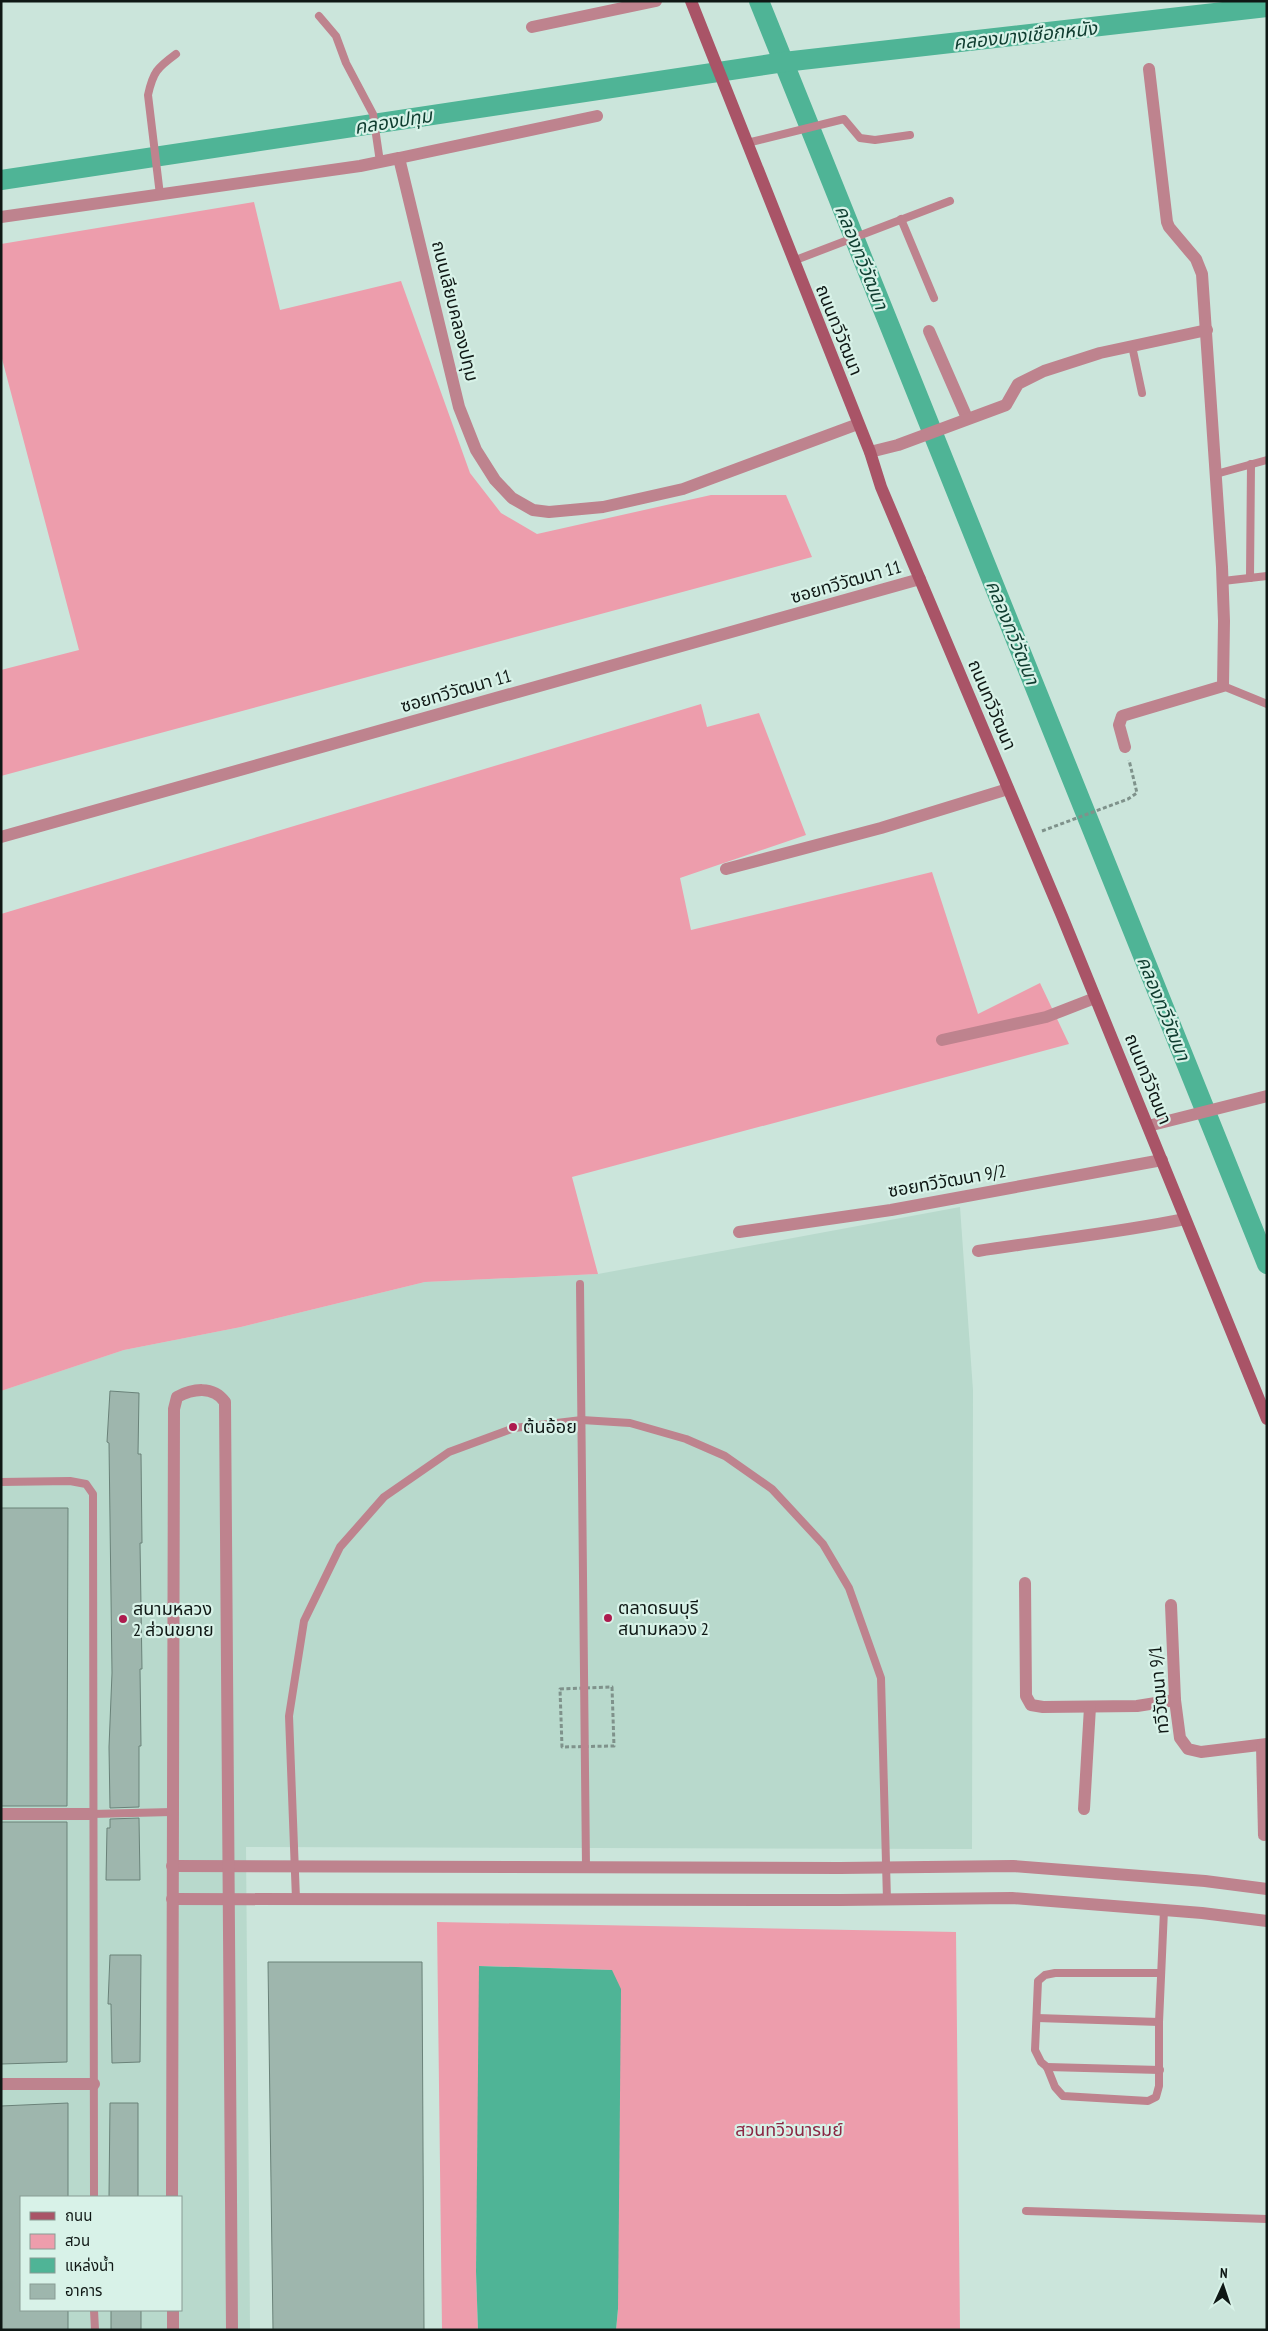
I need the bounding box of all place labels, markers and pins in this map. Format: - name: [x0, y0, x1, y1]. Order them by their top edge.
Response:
- place label: ต้นอ้อย: [523, 1415, 577, 1438]
- marker: ต้นอ้อย: [507, 1421, 519, 1433]
- place label: ตลาดธนบุรี สนามหลวง 2: [618, 1596, 709, 1640]
- place label: สนามหลวง 2 ส่วนขยาย: [133, 1597, 214, 1641]
- marker: ตลาดธนบุรี สนามหลวง 2: [602, 1612, 614, 1624]
- marker: สนามหลวง 2 ส่วนขยาย: [117, 1613, 129, 1625]

